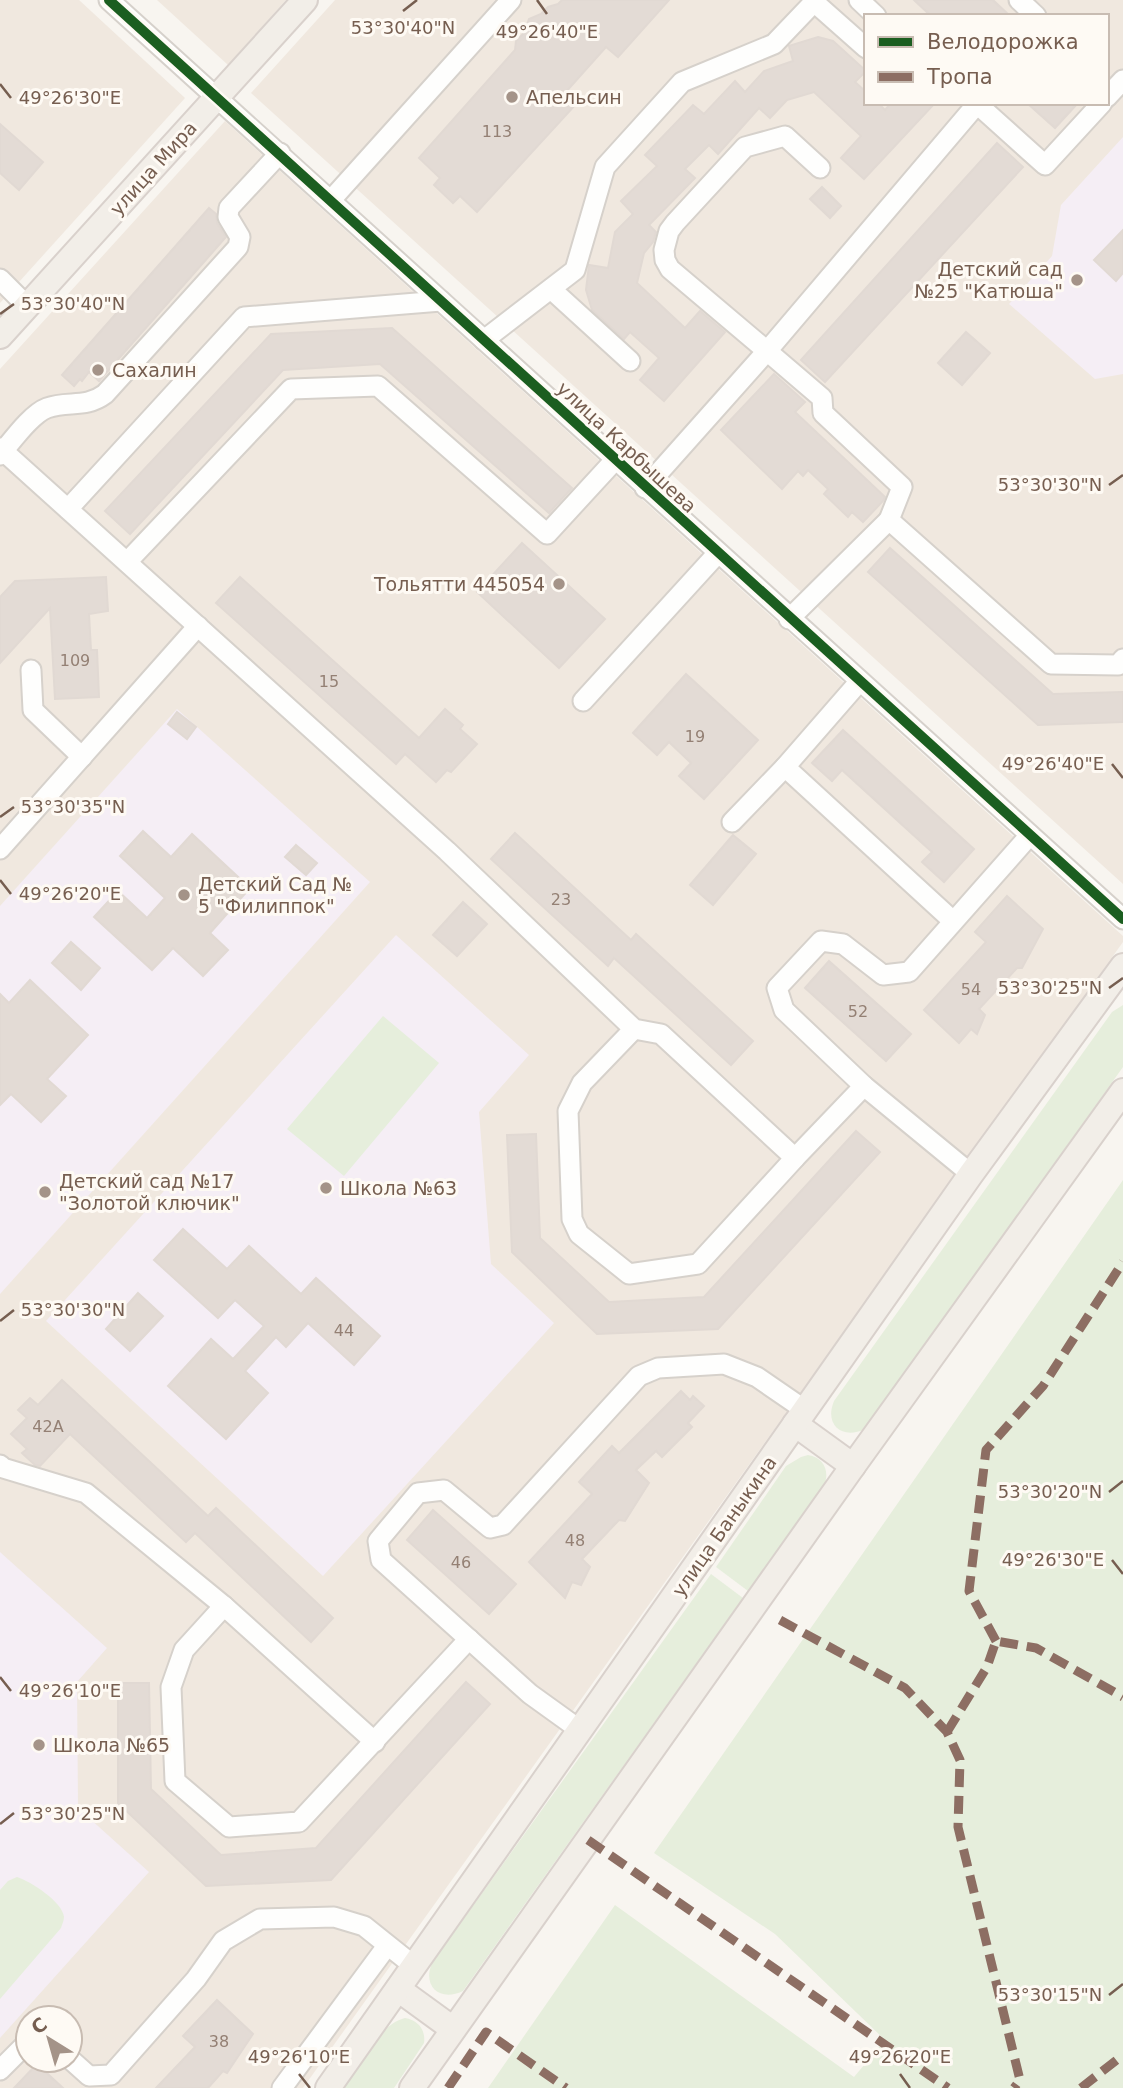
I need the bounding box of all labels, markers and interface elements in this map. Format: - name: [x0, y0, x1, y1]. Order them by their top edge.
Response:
- legend: [864, 14, 1109, 105]
- text: 53°30'40"N: [351, 17, 455, 38]
- text: 49°26'40"E: [496, 21, 598, 42]
- text: Велодорожка: [927, 30, 1079, 54]
- text: Тропа: [926, 65, 993, 89]
- place label: Апельсин: [526, 86, 622, 108]
- text: 49°26'30"E: [19, 87, 121, 108]
- marker: Апельсин: [504, 89, 520, 105]
- street label: улица Мира: [105, 116, 201, 220]
- house number: 113: [482, 122, 512, 141]
- place label: Детский сад №25 "Катюша": [914, 258, 1063, 302]
- marker: Детский сад №25 "Катюша": [1069, 272, 1085, 288]
- text: 53°30'40"N: [21, 293, 125, 314]
- place label: Сахалин: [112, 359, 197, 381]
- marker: Сахалин: [90, 362, 106, 378]
- street label: улица Карбышева: [553, 377, 701, 517]
- text: 53°30'30"N: [998, 474, 1102, 495]
- place label: Тольятти 445054: [373, 573, 545, 595]
- marker: Тольятти 445054: [551, 576, 567, 592]
- house number: 109: [60, 651, 90, 670]
- house number: 15: [319, 672, 339, 691]
- house number: 19: [685, 727, 705, 746]
- text: 49°26'40"E: [1002, 753, 1104, 774]
- text: 53°30'35"N: [21, 796, 125, 817]
- place label: Детский Сад № 5 "Филиппок": [198, 873, 352, 917]
- text: 49°26'20"E: [19, 883, 121, 904]
- marker: Детский Сад № 5 "Филиппок": [176, 887, 192, 903]
- house number: 23: [551, 890, 571, 909]
- text: 53°30'25"N: [998, 977, 1102, 998]
- house number: 54: [961, 980, 981, 999]
- house number: 52: [848, 1002, 868, 1021]
- place label: Детский сад №17 "Золотой ключик": [59, 1170, 240, 1214]
- place label: Школа №63: [340, 1177, 457, 1199]
- marker: Школа №63: [318, 1180, 334, 1196]
- marker: Детский сад №17 "Золотой ключик": [37, 1184, 53, 1200]
- text: 53°30'30"N: [21, 1299, 125, 1320]
- house number: 44: [334, 1321, 354, 1340]
- house number: 42А: [32, 1417, 64, 1436]
- street label: улица Баныкина: [667, 1452, 781, 1600]
- text: 53°30'20"N: [998, 1481, 1102, 1502]
- house number: 48: [565, 1531, 585, 1550]
- text: 49°26'30"E: [1002, 1549, 1104, 1570]
- house number: 46: [451, 1553, 471, 1572]
- text: 49°26'10"E: [19, 1680, 121, 1701]
- place label: Школа №65: [53, 1734, 170, 1756]
- marker: Школа №65: [31, 1737, 47, 1753]
- text: 53°30'25"N: [21, 1803, 125, 1824]
- text: 53°30'15"N: [998, 1984, 1102, 2005]
- north arrow: [14, 2004, 84, 2074]
- text: С: [27, 2012, 51, 2038]
- house number: 38: [209, 2032, 229, 2051]
- text: 49°26'10"E: [248, 2046, 350, 2067]
- text: 49°26'20"E: [849, 2046, 951, 2067]

